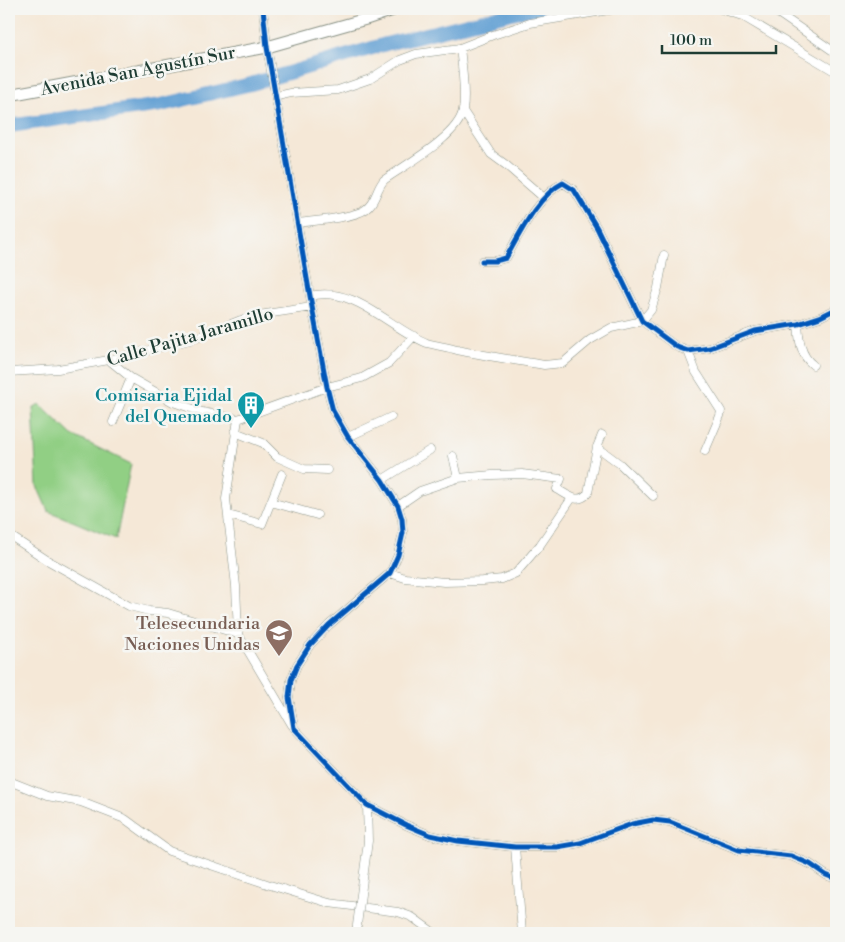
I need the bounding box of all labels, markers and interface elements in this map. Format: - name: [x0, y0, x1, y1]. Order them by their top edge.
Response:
- scale bar: [662, 22, 776, 54]
- text: 100 m: [670, 31, 712, 50]
- street label: Avenida San Agustín Sur: [37, 41, 238, 101]
- street label: Calle Pajita Jaramillo: [104, 302, 276, 372]
- place label: Comisaria Ejidal del Quemado: [95, 384, 233, 428]
- building icon: Comisaria Ejidal del Quemado: [236, 390, 266, 429]
- place label: Telesecundaria Naciones Unidas: [125, 612, 261, 656]
- school or university icon: Telesecundaria Naciones Unidas: [264, 618, 294, 657]

